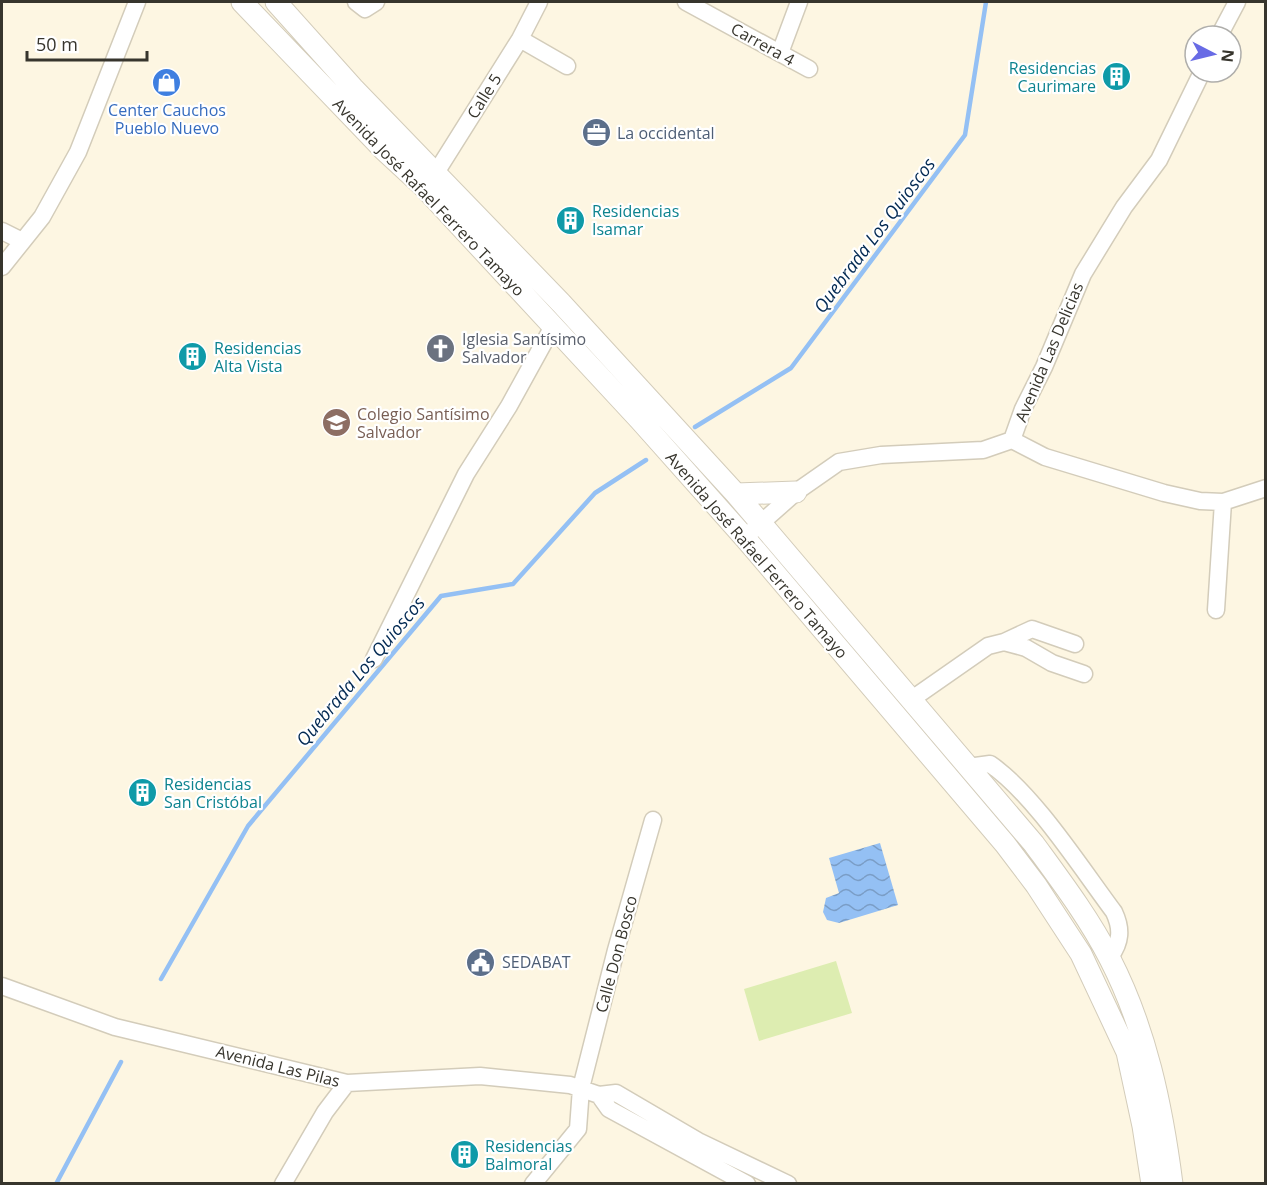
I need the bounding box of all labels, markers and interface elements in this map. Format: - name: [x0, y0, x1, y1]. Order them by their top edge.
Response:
- street label: Carrera 4: [727, 17, 799, 71]
- scale bar: [27, 24, 147, 62]
- north arrow: [1183, 24, 1243, 84]
- text: 50 m: [36, 32, 78, 56]
- text: N: [1216, 48, 1240, 64]
- place label: Residencias Caurimare: [1009, 57, 1096, 97]
- building icon: Residencias Caurimare: [1101, 61, 1133, 93]
- shop icon: Center Cauchos Pueblo Nuevo: [151, 66, 183, 98]
- street label: Calle 5: [462, 69, 506, 123]
- street label: Avenida José Rafael Ferrero Tamayo: [328, 93, 530, 301]
- place label: Center Cauchos Pueblo Nuevo: [108, 99, 226, 139]
- office icon: La occidental: [580, 117, 612, 149]
- place label: La occidental: [617, 122, 715, 144]
- water label: Quebrada Los Quioscos: [808, 152, 940, 317]
- place label: Residencias Isamar: [592, 200, 679, 240]
- building icon: Residencias Isamar: [555, 204, 587, 236]
- street label: Avenida Las Delicias: [1010, 279, 1088, 425]
- place label: Iglesia Santísimo Salvador: [462, 328, 586, 368]
- church icon: Iglesia Santísimo Salvador: [425, 332, 457, 364]
- place label: Residencias Alta Vista: [214, 337, 301, 377]
- building icon: Residencias Alta Vista: [177, 341, 209, 373]
- place label: Colegio Santísimo Salvador: [357, 403, 490, 443]
- school or university icon: Colegio Santísimo Salvador: [320, 407, 352, 439]
- street label: Avenida José Rafael Ferrero Tamayo: [661, 447, 853, 663]
- water label: Quebrada Los Quioscos: [290, 591, 430, 751]
- place label: Residencias San Cristóbal: [164, 773, 262, 813]
- building icon: Residencias San Cristóbal: [127, 777, 159, 809]
- street label: Calle Don Bosco: [590, 893, 642, 1015]
- public building icon: SEDABAT: [465, 946, 497, 978]
- place label: SEDABAT: [502, 951, 571, 973]
- street label: Avenida Las Pilas: [214, 1040, 342, 1092]
- place label: Residencias Balmoral: [485, 1135, 572, 1175]
- building icon: Residencias Balmoral: [448, 1139, 480, 1171]

